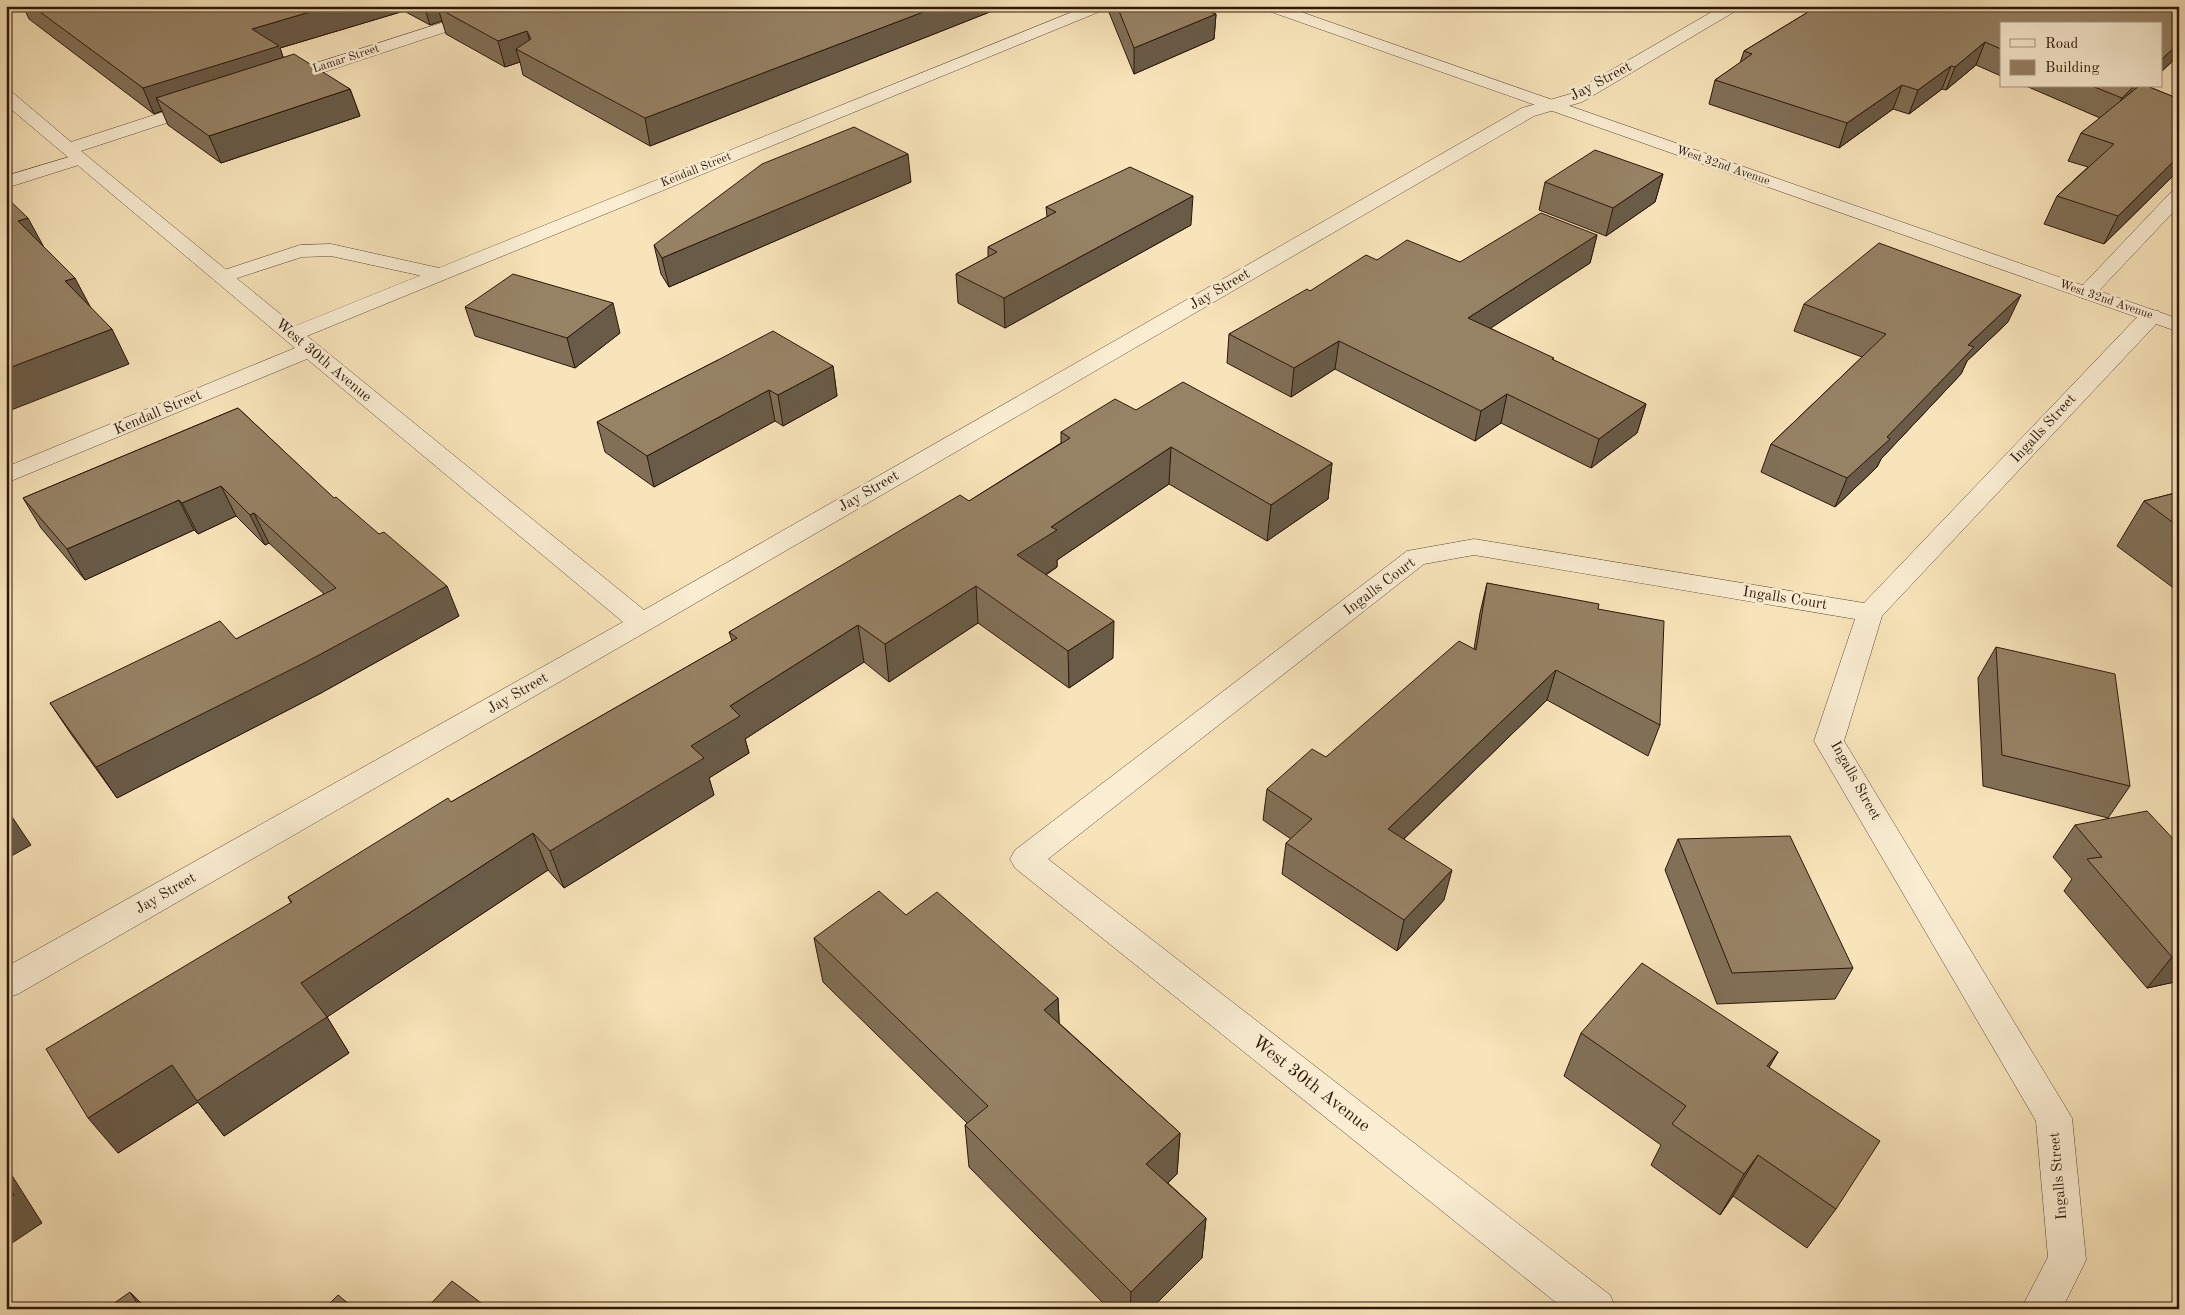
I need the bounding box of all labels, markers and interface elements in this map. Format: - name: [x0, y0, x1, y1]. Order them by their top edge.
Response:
- legend: [2000, 22, 2162, 88]
- text: Road: [2045, 37, 2079, 52]
- street label: Lamar Street: [311, 43, 381, 75]
- street label: Jay Street: [1568, 60, 1634, 104]
- text: Building: [2045, 61, 2100, 76]
- street label: West 32nd Avenue: [1675, 144, 1772, 188]
- street label: Kendall Street: [659, 150, 733, 190]
- street label: Jay Street: [1187, 267, 1253, 313]
- street label: West 32nd Avenue: [2058, 278, 2155, 322]
- street label: West 30th Avenue: [272, 317, 374, 405]
- street label: Kendall Street: [112, 388, 204, 438]
- street label: Ingalls Street: [2008, 392, 2080, 466]
- street label: Jay Street: [836, 469, 902, 515]
- street label: Ingalls Court: [1341, 555, 1419, 619]
- street label: Ingalls Court: [1742, 585, 1828, 613]
- street label: Jay Street: [485, 671, 551, 717]
- street label: Ingalls Street: [1827, 739, 1883, 823]
- street label: Jay Street: [133, 871, 199, 917]
- street label: West 30th Avenue: [1249, 1033, 1373, 1135]
- street label: Ingalls Street: [2048, 1131, 2070, 1221]

